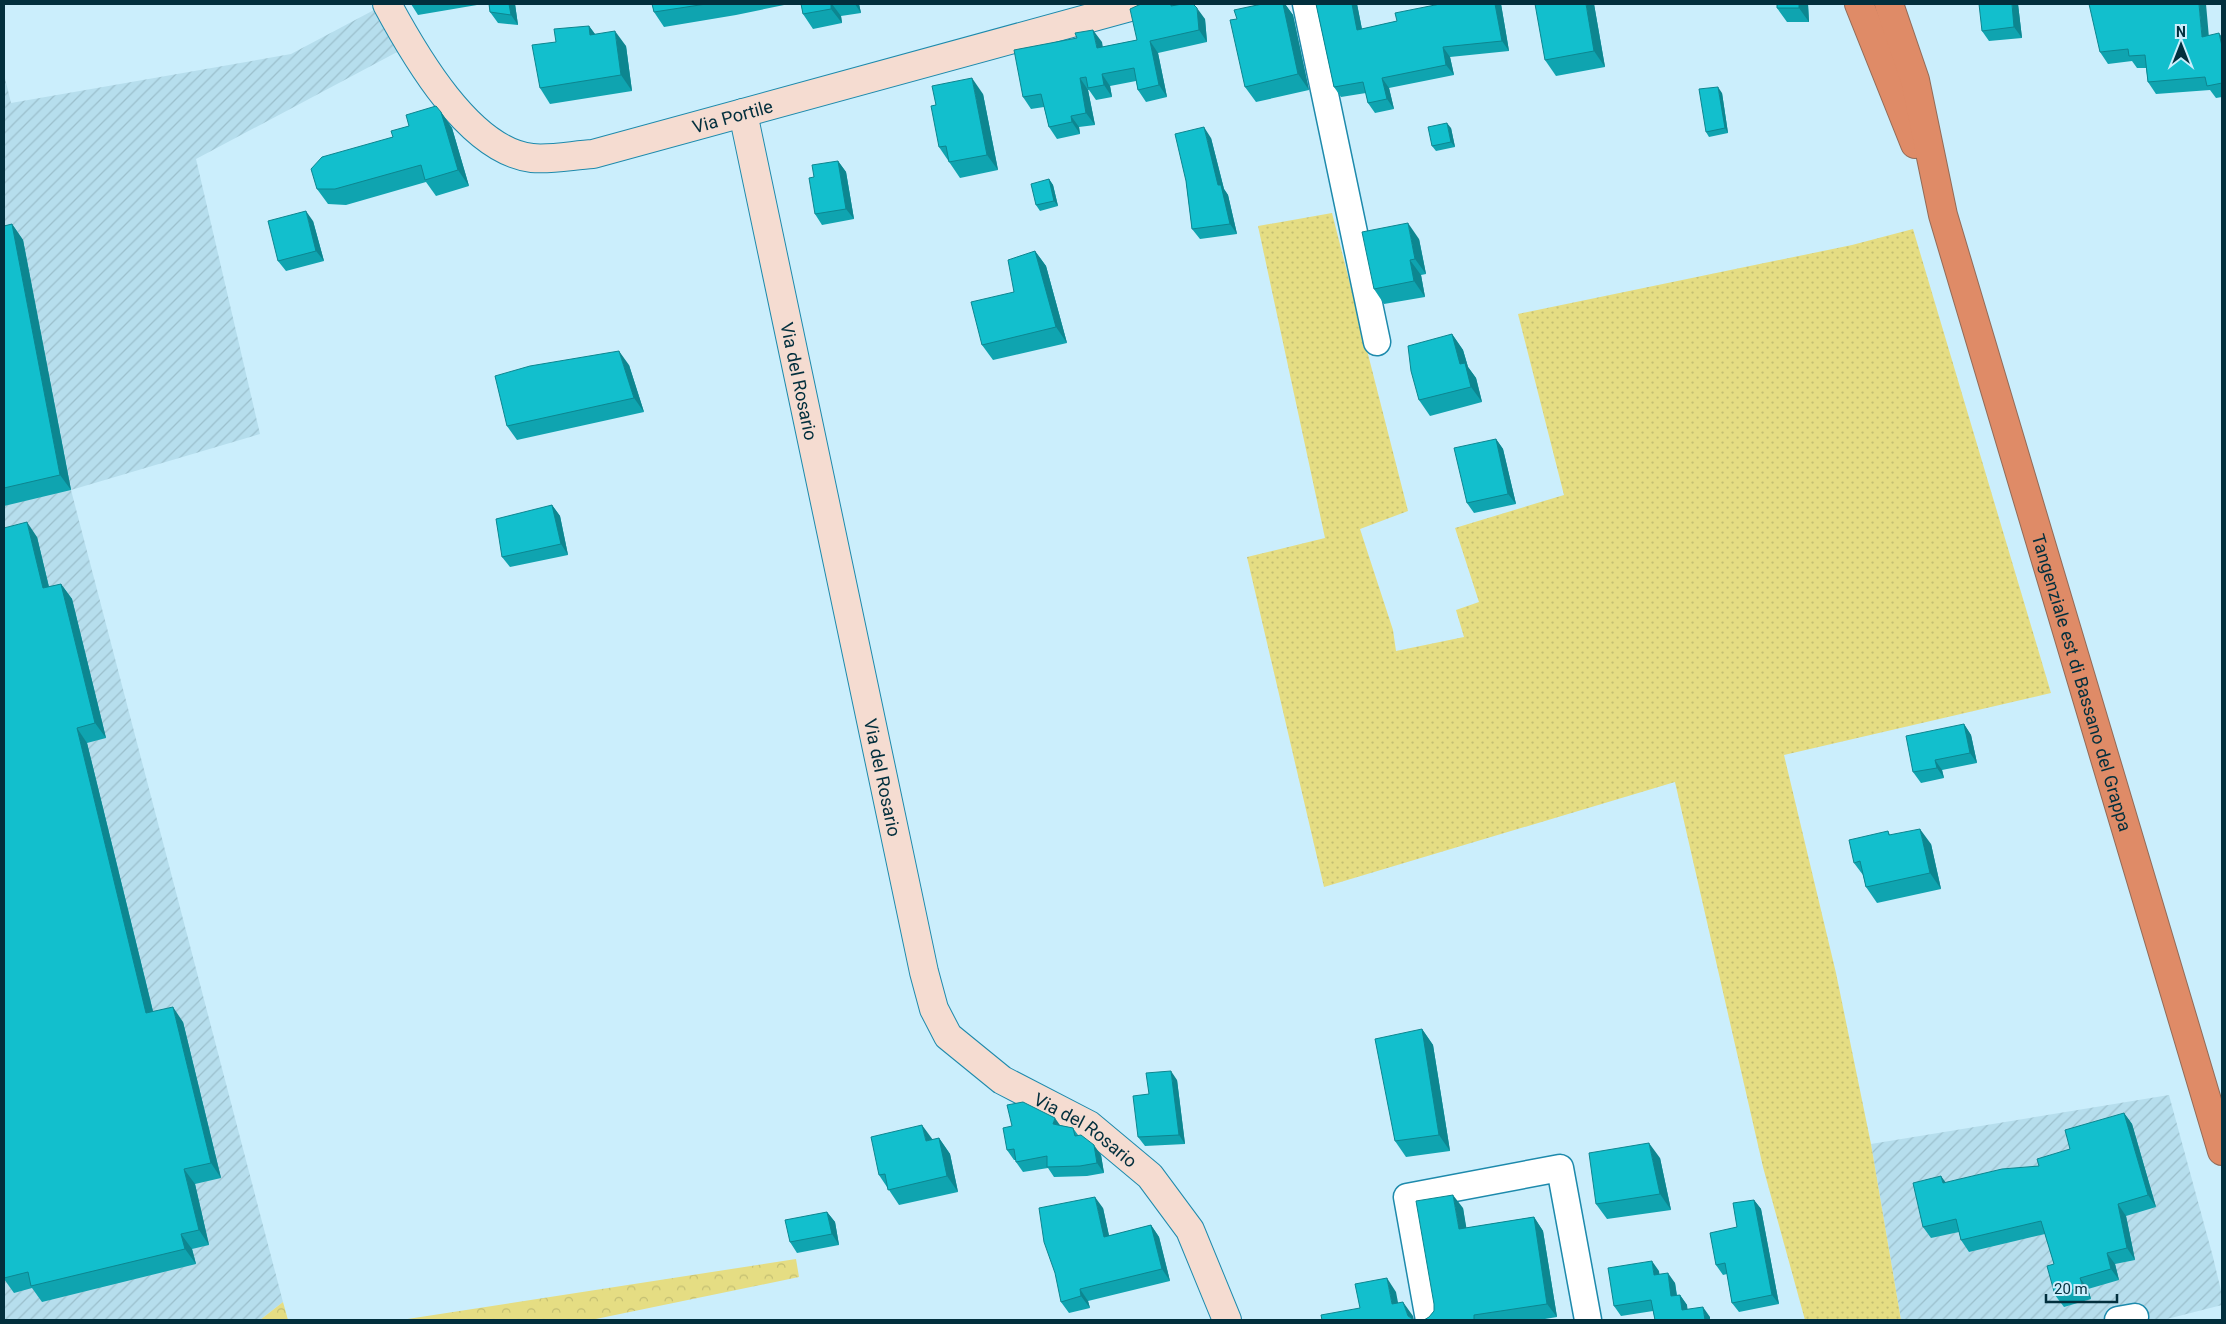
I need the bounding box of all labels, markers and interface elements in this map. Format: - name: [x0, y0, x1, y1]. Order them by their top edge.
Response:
- north arrow: [2156, 20, 2206, 70]
- text: N: [2176, 24, 2186, 40]
- street label: Via Portile: [690, 95, 775, 137]
- street label: Via del Rosario: [777, 320, 822, 442]
- street label: Tangenziale est di Bassano del Grappa: [2028, 531, 2137, 834]
- street label: Via del Rosario: [860, 717, 906, 838]
- street label: Via del Rosario: [1031, 1088, 1142, 1171]
- scale bar: [2046, 1272, 2117, 1304]
- text: 20 m: [2054, 1280, 2088, 1298]

